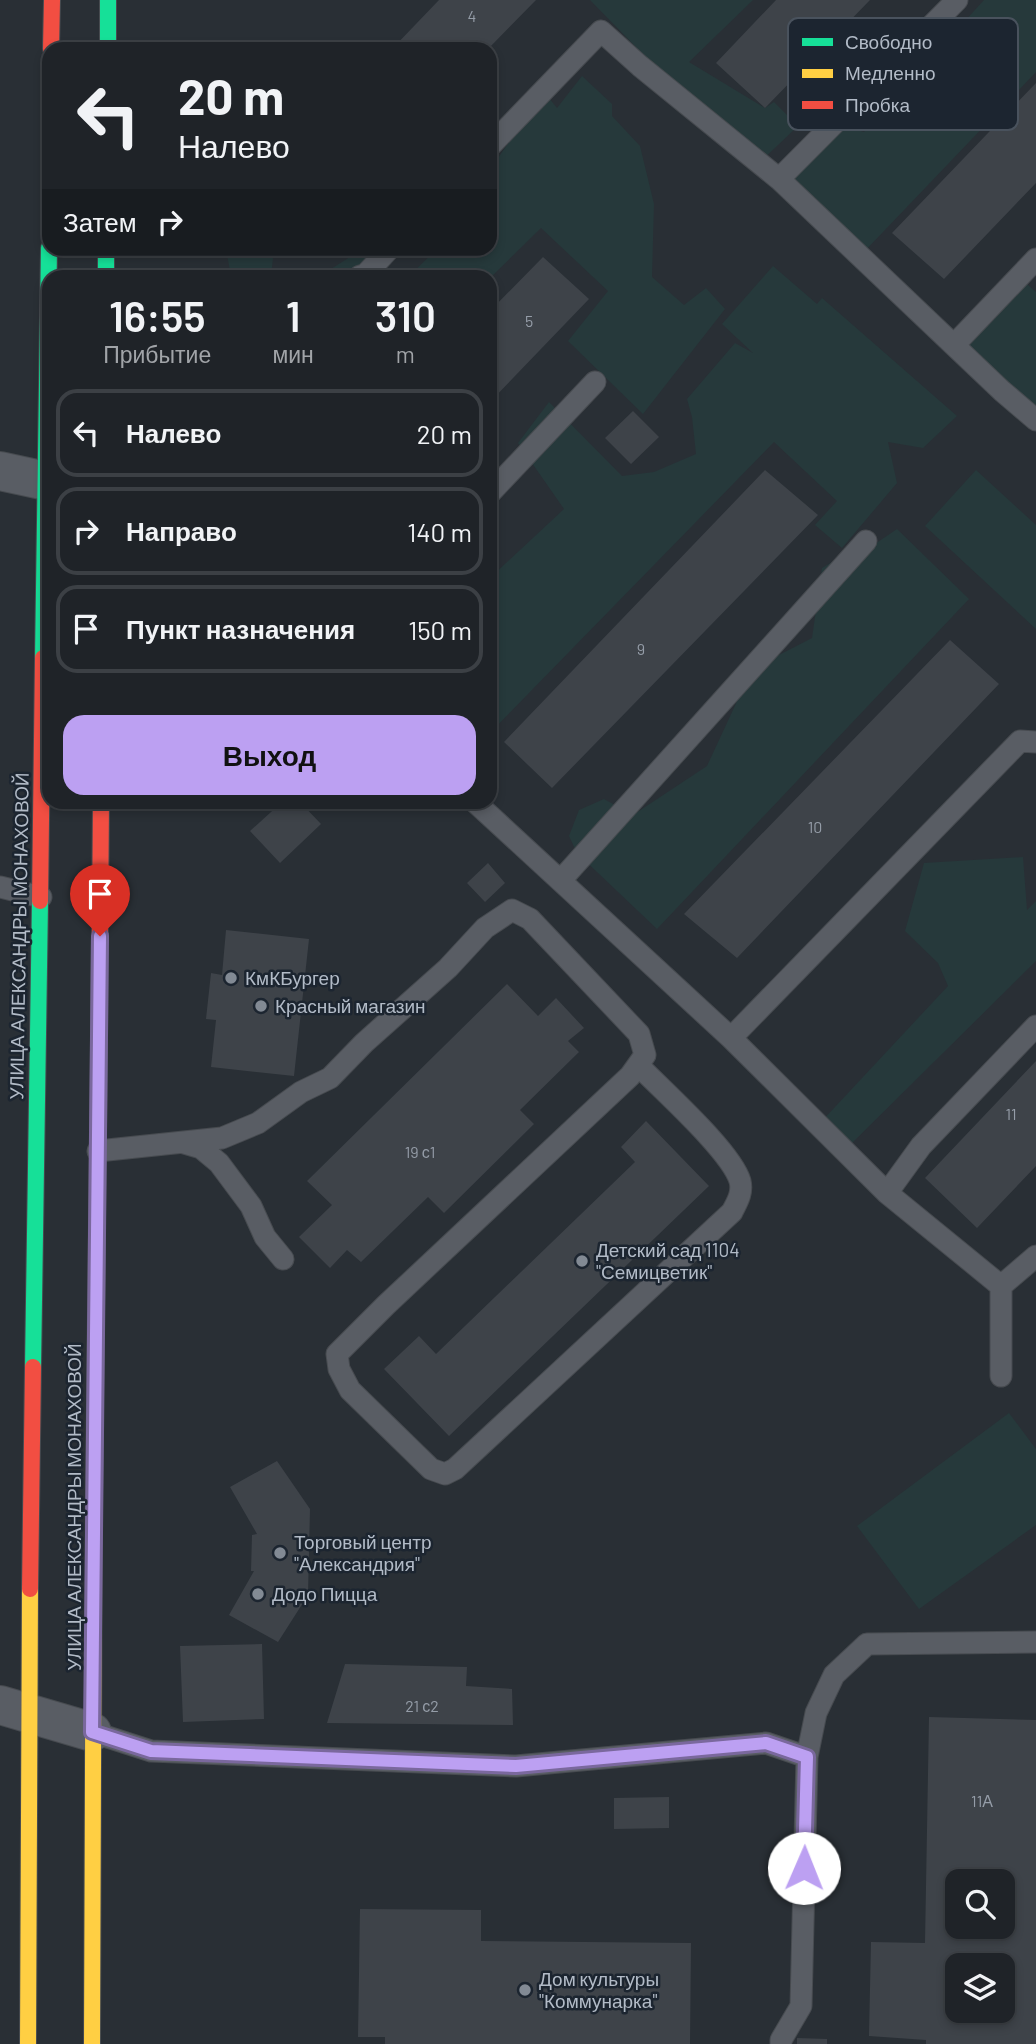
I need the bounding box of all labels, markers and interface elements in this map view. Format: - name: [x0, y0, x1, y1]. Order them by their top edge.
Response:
- house number: 4: [468, 6, 476, 25]
- legend: [788, 18, 1018, 130]
- text: Свободно: [845, 30, 932, 53]
- text: Медленно: [845, 61, 935, 84]
- text: 20 m: [178, 66, 284, 125]
- icon: left: [63, 70, 154, 161]
- text: Пробка: [845, 93, 910, 116]
- text: Налево: [178, 126, 290, 164]
- icon: right: [151, 203, 189, 241]
- text: Затем: [63, 206, 137, 237]
- text: 16:55: [109, 290, 205, 340]
- text: 1: [286, 290, 301, 340]
- text: 310: [375, 290, 436, 340]
- house number: 5: [525, 311, 533, 330]
- text: Прибытие: [103, 340, 211, 368]
- text: мин: [272, 340, 314, 368]
- text: m: [396, 340, 415, 368]
- icon: left: [67, 414, 105, 452]
- text: Налево: [126, 417, 221, 448]
- text: 20 m: [417, 418, 472, 449]
- icon: right: [67, 512, 105, 550]
- text: Направо: [126, 515, 237, 546]
- text: 140 m: [407, 516, 472, 547]
- icon: arrive: [67, 610, 105, 648]
- text: Пункт назначения: [126, 613, 355, 644]
- text: 150 m: [408, 614, 472, 645]
- house number: 9: [637, 639, 645, 658]
- button: Выход: [63, 715, 476, 795]
- street label: УЛИЦА АЛЕКСАНДРЫ МОНАХОВОЙ: [4, 772, 33, 1100]
- house number: 10: [808, 817, 822, 836]
- pin: [70, 864, 130, 936]
- icon: arrive: [81, 875, 119, 913]
- place label: КмКБургер: [245, 966, 340, 989]
- marker: КмКБургер: [223, 970, 239, 986]
- place label: Красный магазин: [275, 994, 426, 1017]
- marker: Красный магазин: [253, 998, 269, 1014]
- house number: 11: [1005, 1104, 1017, 1123]
- house number: 19 с1: [405, 1142, 435, 1161]
- place label: Детский сад 1104 "Семицветик": [596, 1238, 740, 1283]
- marker: Детский сад 1104 "Семицветик": [574, 1253, 590, 1269]
- street label: УЛИЦА АЛЕКСАНДРЫ МОНАХОВОЙ: [62, 1343, 85, 1671]
- place label: Торговый центр "Александрия": [294, 1530, 432, 1575]
- marker: Торговый центр "Александрия": [272, 1545, 288, 1561]
- place label: Додо Пицца: [272, 1582, 378, 1605]
- marker: Додо Пицца: [250, 1586, 266, 1602]
- house number: 21 с2: [405, 1696, 439, 1715]
- house number: 11А: [971, 1791, 993, 1810]
- position arrow: [767, 1831, 841, 1905]
- map controls: [945, 1869, 1015, 2023]
- button: search: [945, 1869, 1015, 1939]
- button: layers: [945, 1953, 1015, 2023]
- place label: Дом культуры "Коммунарка": [539, 1967, 659, 2012]
- marker: Дом культуры "Коммунарка": [517, 1982, 533, 1998]

